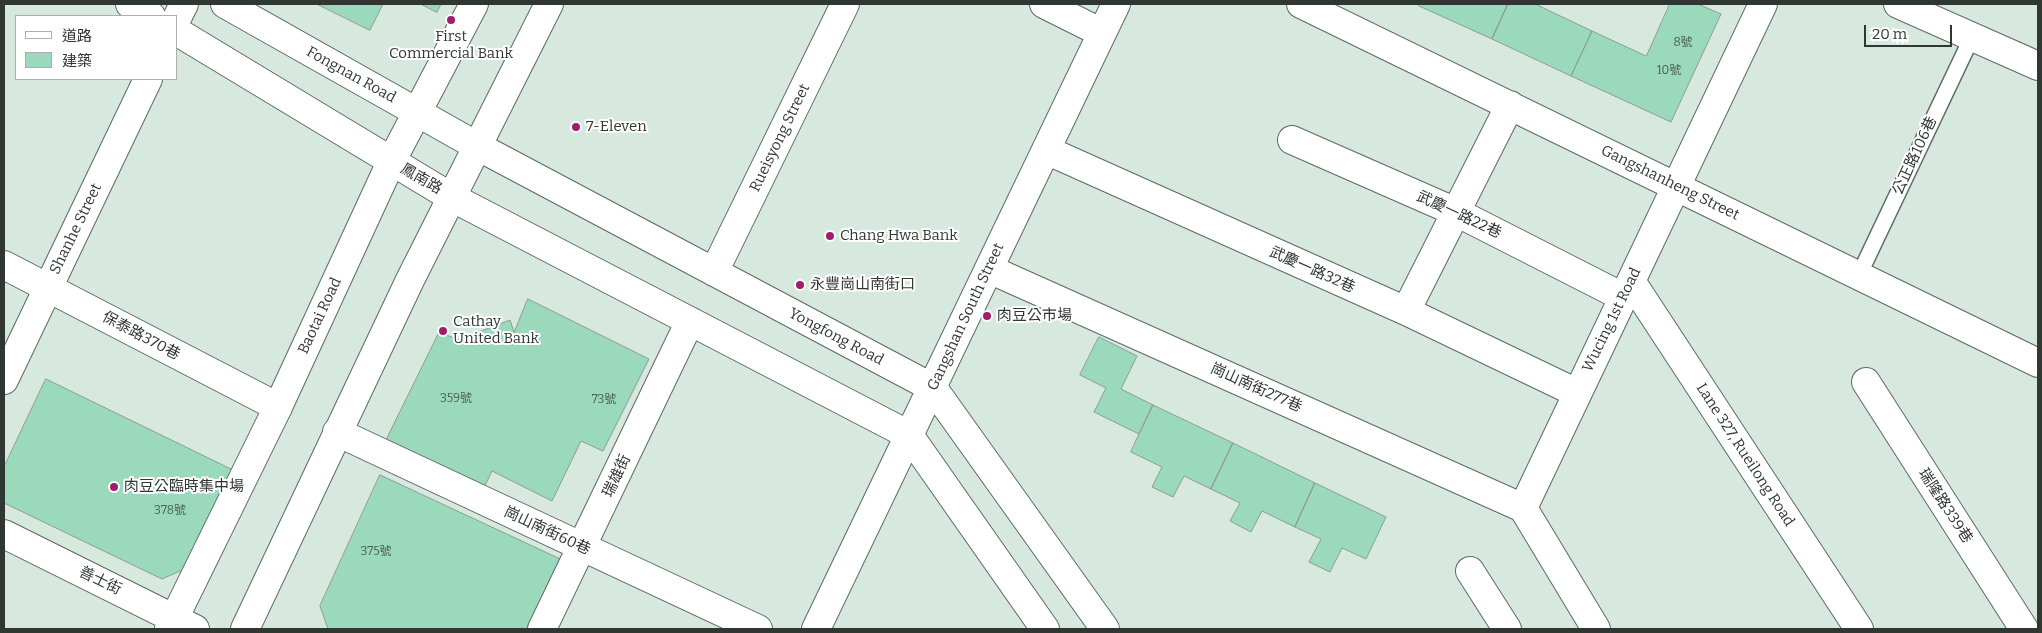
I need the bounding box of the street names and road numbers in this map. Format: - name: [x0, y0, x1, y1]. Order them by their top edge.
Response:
- street label: Fongnan Road: [303, 43, 399, 107]
- street label: Rueisyong Street: [746, 81, 814, 195]
- street label: 公正路106巷: [1889, 114, 1941, 198]
- street label: Gangshanheng Street: [1598, 142, 1742, 224]
- street label: 鳳南路: [397, 160, 445, 198]
- street label: Shanhe Street: [46, 181, 106, 277]
- street label: 武慶一路22巷: [1414, 188, 1504, 242]
- street label: Gangshan South Street: [924, 240, 1008, 394]
- street label: 武慶一路32巷: [1266, 243, 1358, 297]
- street label: Wucing 1st Road: [1579, 265, 1645, 375]
- street label: Baotai Road: [294, 275, 346, 357]
- street label: Yongfong Road: [786, 304, 886, 370]
- street label: 保泰路370巷: [99, 308, 183, 364]
- street label: 崗山南街277巷: [1208, 360, 1304, 416]
- street label: Lane 327, Rueilong Road: [1692, 380, 1798, 530]
- street label: 瑞雄街: [599, 452, 635, 500]
- street label: 瑞隆路339巷: [1914, 465, 1976, 547]
- street label: 崗山南街60巷: [501, 503, 593, 559]
- street label: 善士街: [76, 563, 124, 599]

